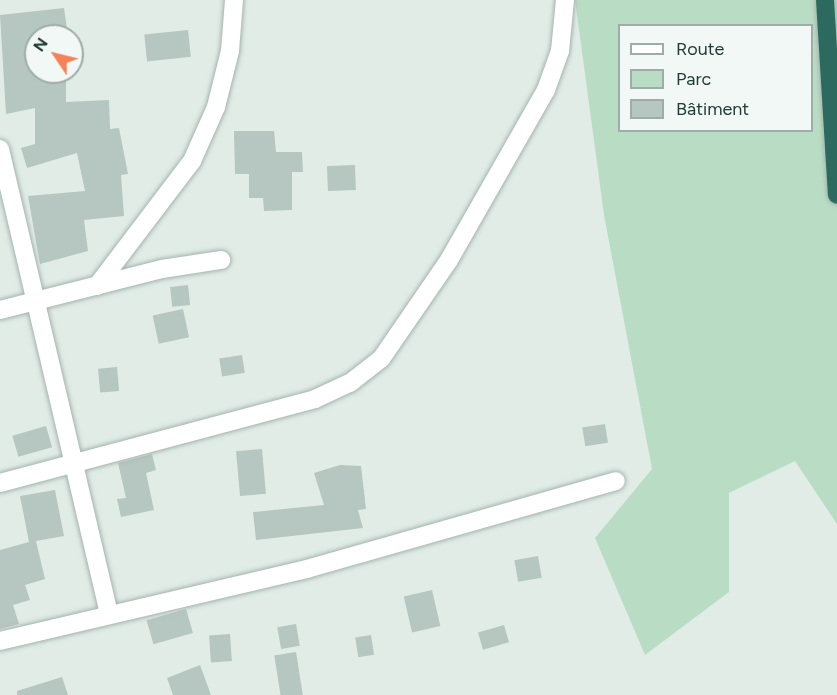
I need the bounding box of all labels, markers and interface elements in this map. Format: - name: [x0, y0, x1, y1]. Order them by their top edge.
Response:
- north arrow: [24, 24, 84, 84]
- legend: [618, 24, 813, 132]
- text: N: [29, 34, 52, 55]
- text: Route: [676, 38, 724, 60]
- text: Parc: [676, 68, 711, 90]
- text: Bâtiment: [676, 98, 749, 120]

